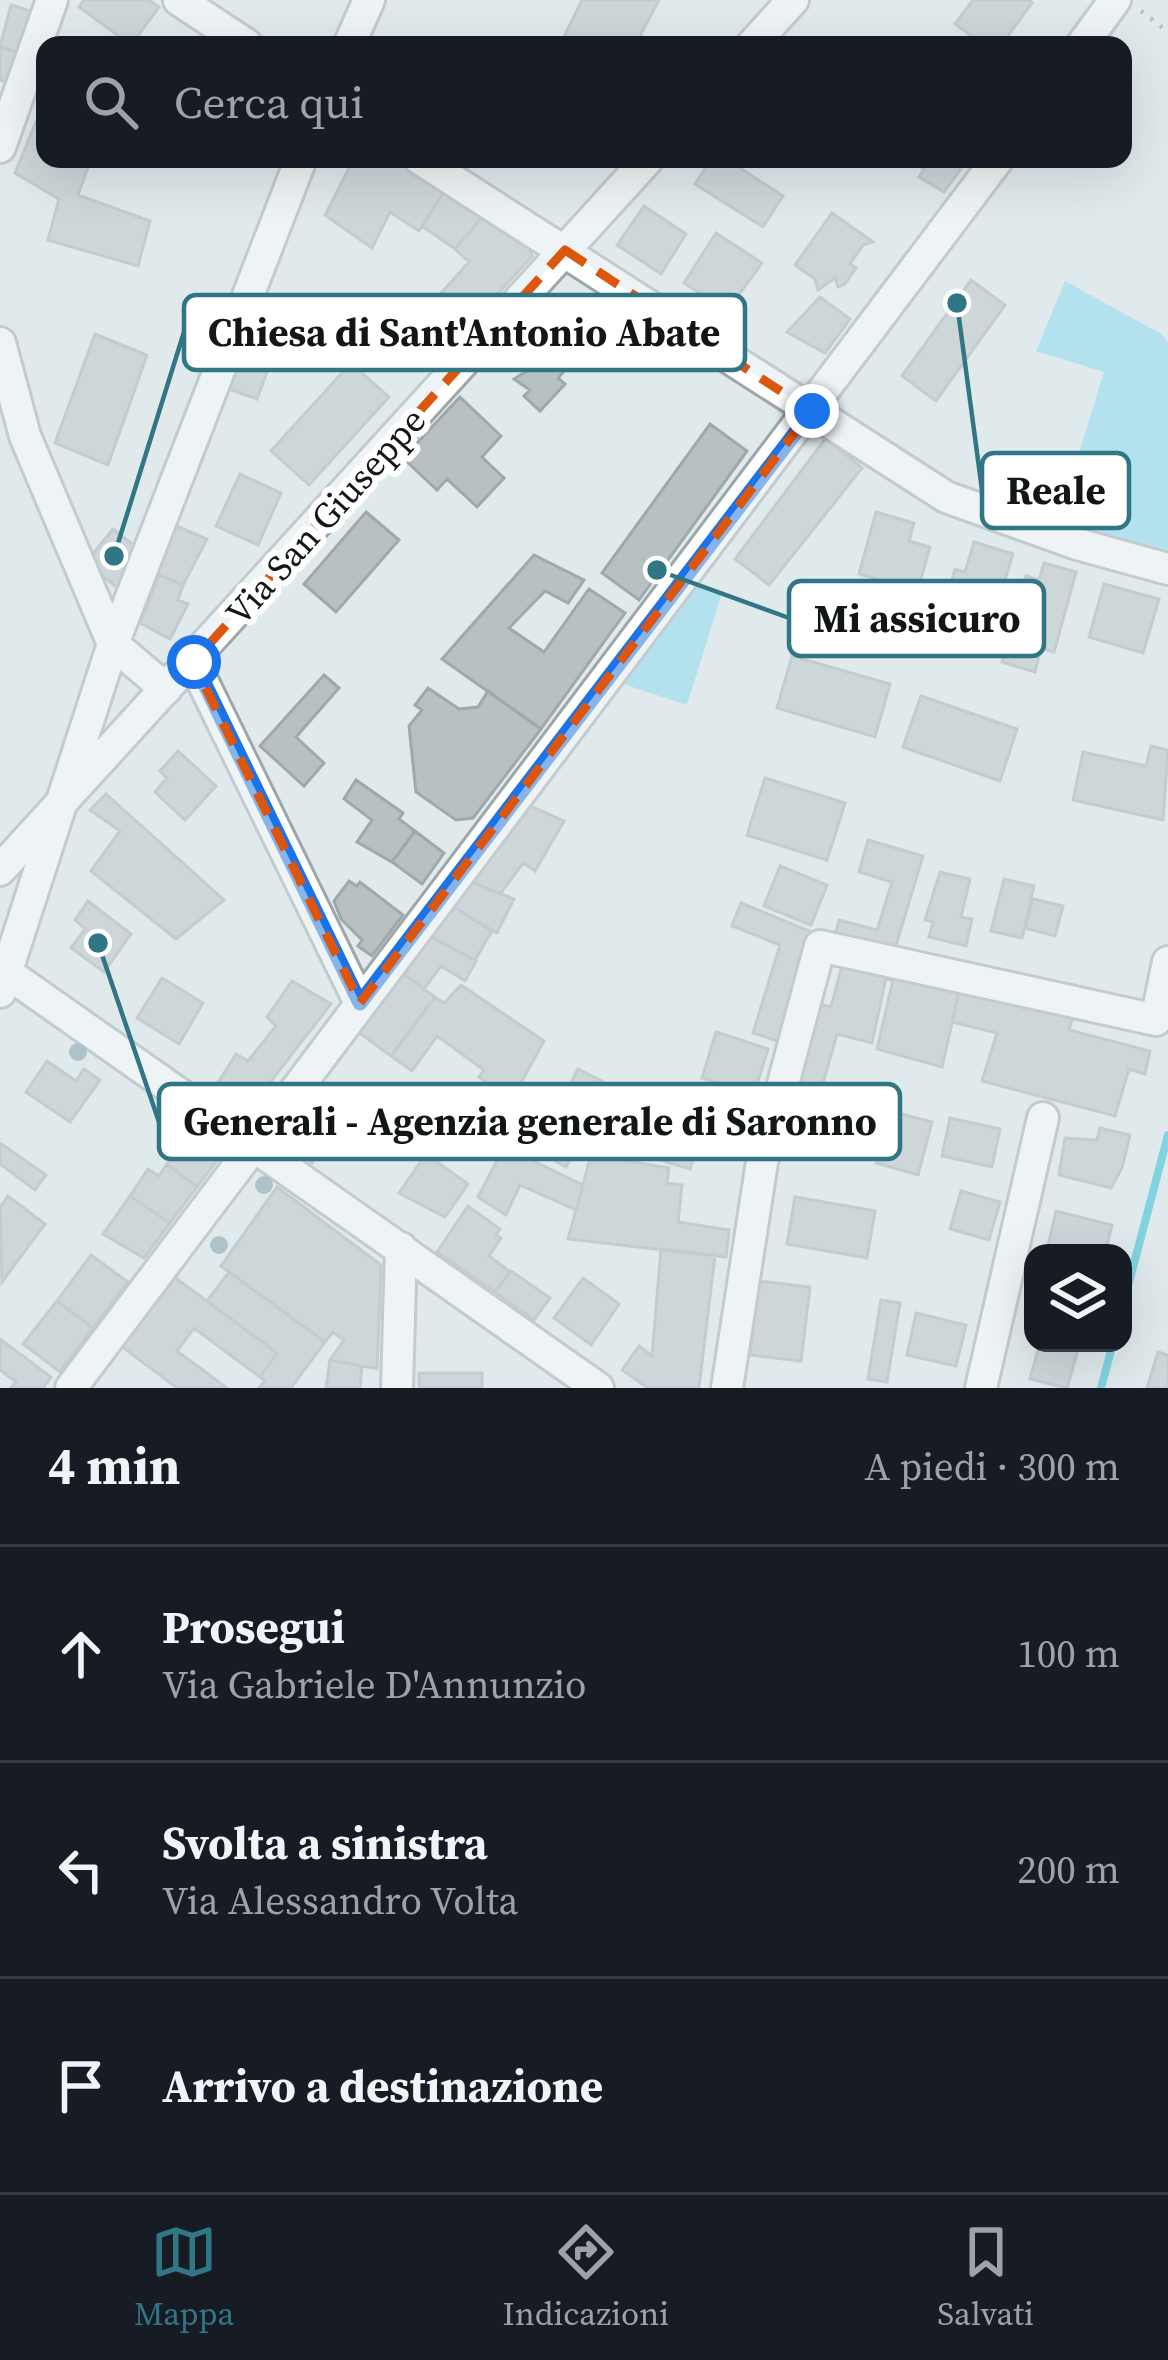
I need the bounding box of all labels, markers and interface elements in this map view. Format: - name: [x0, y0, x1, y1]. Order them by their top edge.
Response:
- search box: [36, 36, 1132, 168]
- icon: search: [78, 69, 144, 135]
- text: Cerca qui: [174, 71, 364, 133]
- callout: Chiesa di Sant'Antonio Abate: [184, 295, 745, 370]
- text: Chiesa di Sant'Antonio Abate: [208, 306, 720, 359]
- route end: [785, 384, 839, 438]
- street label: Via San Giuseppe: [214, 397, 436, 636]
- callout: Reale: [982, 453, 1129, 528]
- text: Reale: [1006, 464, 1106, 517]
- callout: Mi assicuro: [789, 581, 1044, 656]
- text: Mi assicuro: [814, 592, 1020, 645]
- route start: [167, 635, 221, 689]
- callout: Generali - Agenzia generale di Saronno: [159, 1084, 900, 1159]
- text: Generali - Agenzia generale di Saronno: [183, 1095, 877, 1148]
- map controls: [1024, 1244, 1132, 1352]
- button: layers: [1024, 1244, 1132, 1352]
- text: 4 min: [48, 1431, 180, 1501]
- text: A piedi · 300 m: [864, 1440, 1120, 1493]
- text: Prosegui: [162, 1596, 345, 1658]
- icon: ahead: [48, 1621, 114, 1687]
- text: 100 m: [1017, 1627, 1120, 1680]
- text: Via Gabriele D'Annunzio: [162, 1658, 587, 1711]
- text: Svolta a sinistra: [162, 1812, 488, 1874]
- icon: left: [48, 1837, 114, 1903]
- text: 200 m: [1017, 1843, 1120, 1896]
- text: Via Alessandro Volta: [162, 1874, 518, 1927]
- icon: arrive: [48, 2053, 114, 2119]
- text: Arrivo a destinazione: [162, 2055, 603, 2117]
- tab: Mappa: [134, 2219, 234, 2336]
- tab: Indicazioni: [502, 2219, 669, 2336]
- tab: Salvati: [937, 2219, 1034, 2336]

